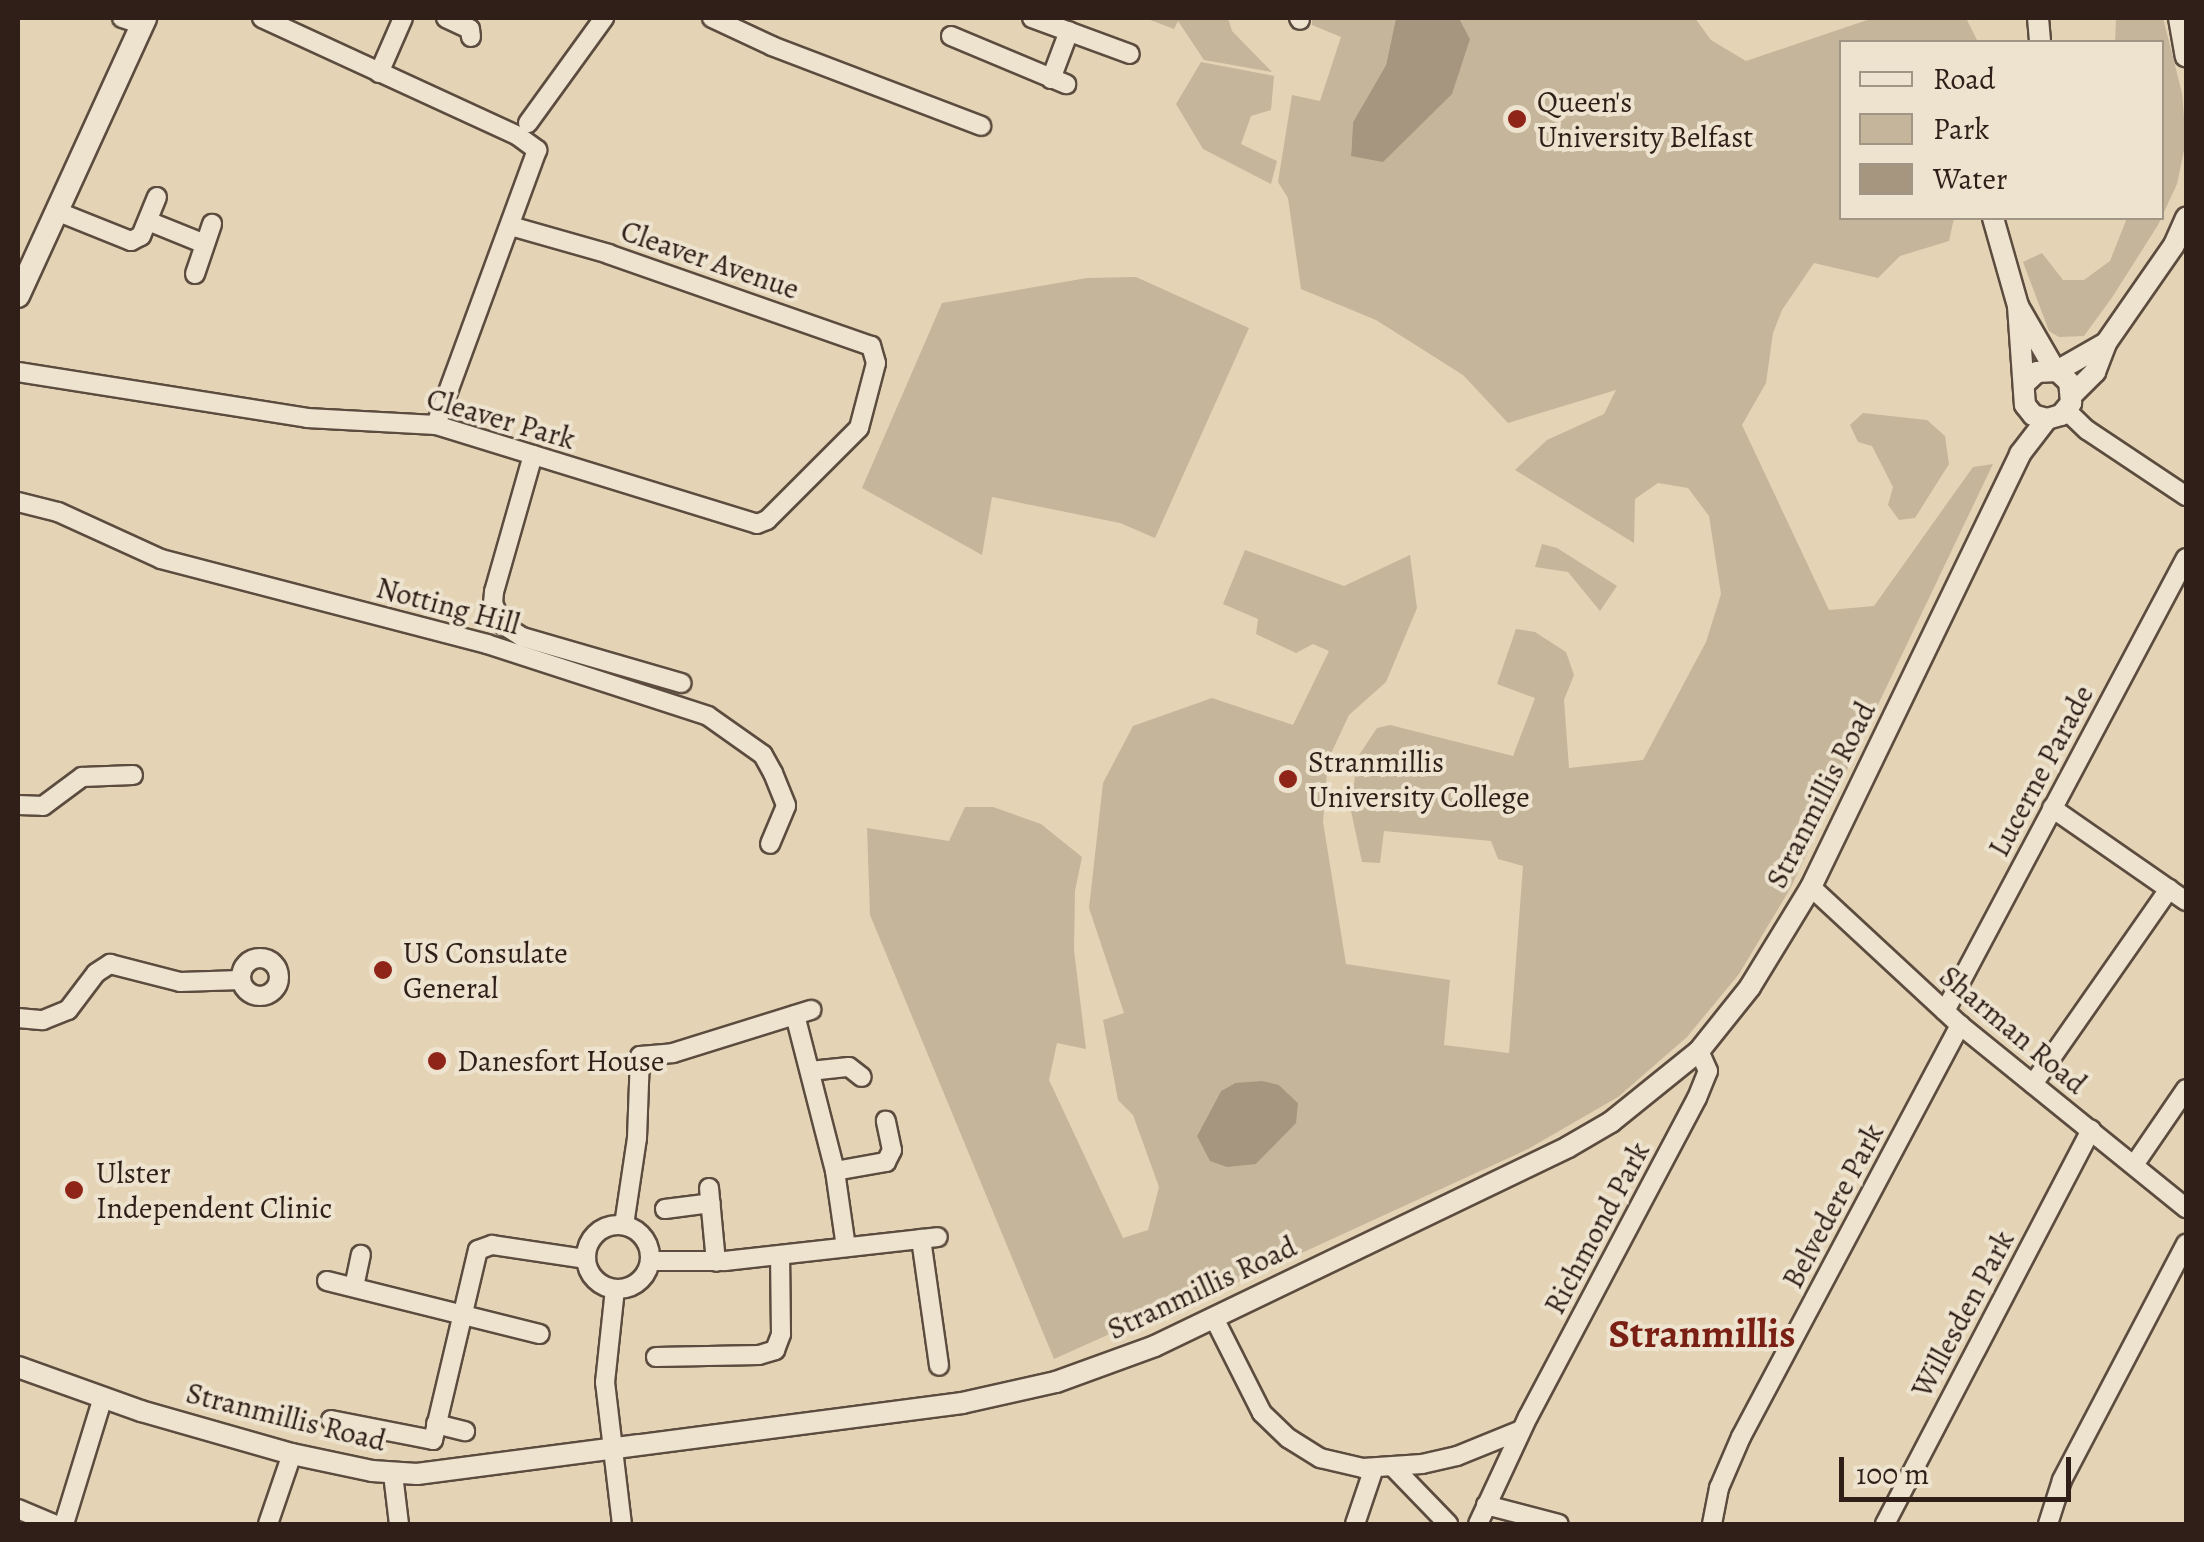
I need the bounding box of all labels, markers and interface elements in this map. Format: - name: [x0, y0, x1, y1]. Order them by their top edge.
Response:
- legend: [1839, 40, 2164, 220]
- text: Road: [1933, 59, 1995, 99]
- place label: Queen's University Belfast: [1537, 84, 1753, 154]
- marker: Queen's University Belfast: [1506, 108, 1528, 130]
- text: Park: [1933, 109, 1989, 149]
- text: Water: [1933, 159, 2007, 199]
- street label: Cleaver Avenue: [616, 213, 804, 307]
- street label: Cleaver Park: [423, 381, 579, 457]
- street label: Notting Hill: [372, 570, 524, 642]
- street label: Lucerne Parade: [1981, 679, 2101, 863]
- street label: Stranmillis Road: [1759, 696, 1883, 894]
- place label: Stranmillis University College: [1308, 744, 1530, 814]
- marker: Stranmillis University College: [1277, 768, 1299, 790]
- place label: US Consulate General: [403, 935, 568, 1006]
- street label: Sharman Road: [1932, 958, 2094, 1102]
- marker: US Consulate General: [372, 959, 394, 981]
- place label: Danesfort House: [457, 1043, 664, 1079]
- marker: Danesfort House: [426, 1050, 448, 1072]
- street label: Belvedere Park: [1775, 1118, 1891, 1294]
- street label: Richmond Park: [1537, 1136, 1657, 1320]
- place label: Ulster Independent Clinic: [96, 1155, 332, 1226]
- marker: Ulster Independent Clinic: [61, 1177, 87, 1203]
- street label: Willesden Park: [1904, 1224, 2022, 1404]
- street label: Stranmillis Road: [1102, 1228, 1302, 1348]
- district label: Stranmillis: [1609, 1310, 1795, 1358]
- street label: Stranmillis Road: [182, 1375, 390, 1459]
- scale bar: [1844, 1437, 2076, 1499]
- text: 100 m: [1856, 1454, 1929, 1494]

